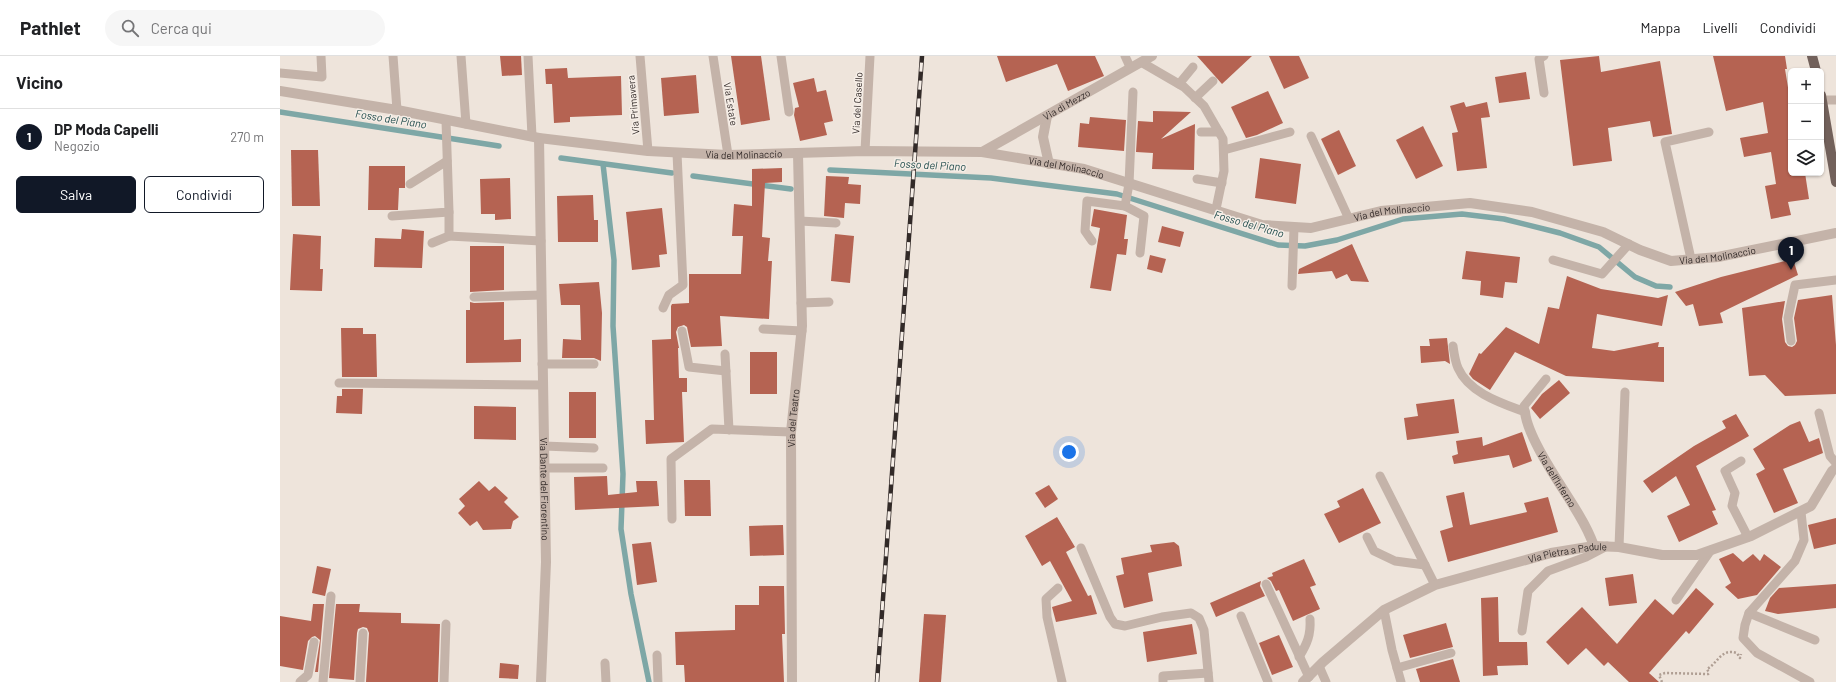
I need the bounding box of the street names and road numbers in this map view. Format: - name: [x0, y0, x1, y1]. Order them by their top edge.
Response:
- street label: Via del Casello: [849, 72, 865, 134]
- street label: Via Primavera: [624, 75, 642, 135]
- street label: Via Estate: [722, 81, 740, 127]
- street label: Via di Mezzo: [1041, 86, 1092, 122]
- street label: Via del Molinaccio: [705, 147, 783, 161]
- street label: Via del Molinaccio: [1028, 154, 1106, 181]
- street label: Via del Molinaccio: [1352, 201, 1431, 223]
- street label: Via del Molinaccio: [1679, 244, 1757, 266]
- street label: Via del Teatro: [785, 388, 801, 447]
- street label: Via Dante del Fiorentino: [538, 437, 552, 541]
- street label: Via dell'Inferno: [1535, 449, 1579, 509]
- street label: Via Pietra a Padule: [1527, 540, 1607, 565]

